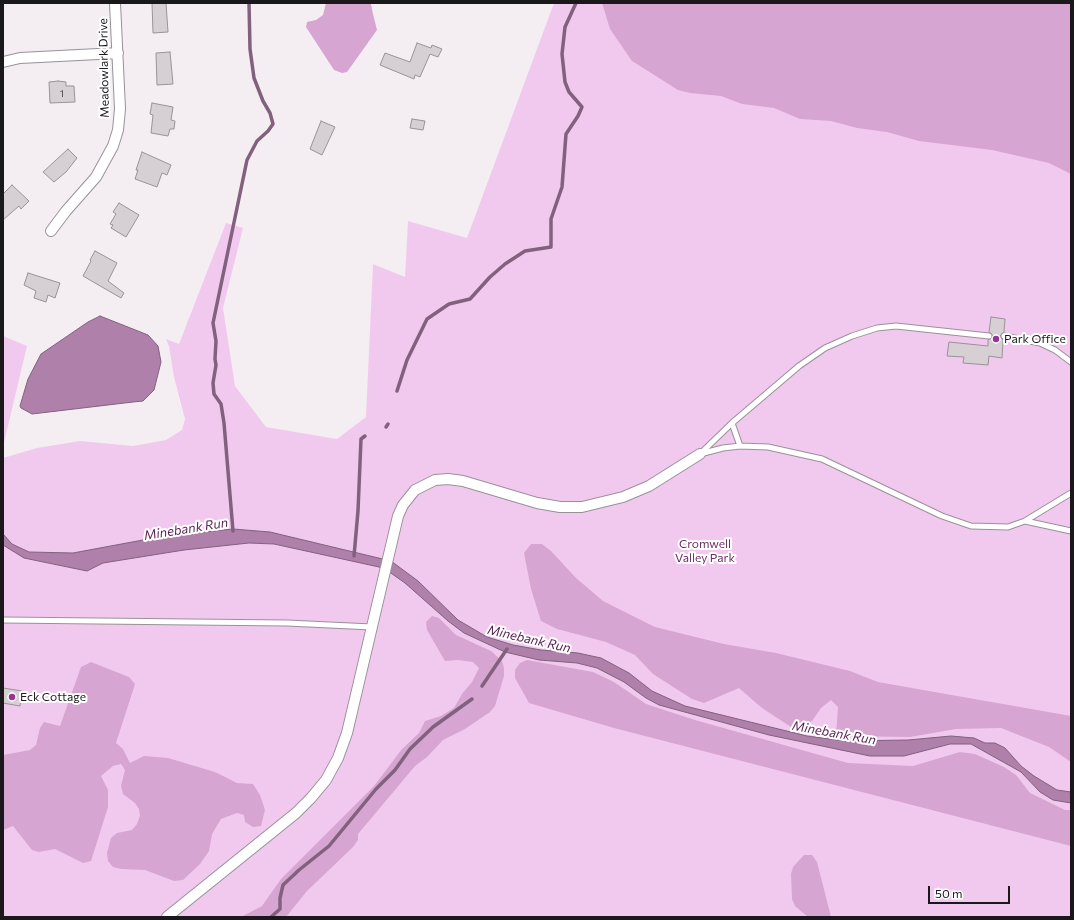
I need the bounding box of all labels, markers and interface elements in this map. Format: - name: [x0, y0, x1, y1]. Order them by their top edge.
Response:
- street label: Meadowlark Drive: [96, 18, 112, 118]
- house number: 1: [60, 88, 64, 100]
- place label: Park Office: [1004, 332, 1066, 346]
- marker: Park Office: [991, 334, 1001, 344]
- water label: Minebank Run: [143, 515, 229, 543]
- park label: Cromwell Valley Park: [675, 537, 735, 565]
- water label: Minebank Run: [486, 622, 572, 656]
- place label: Eck Cottage: [20, 690, 86, 704]
- marker: Eck Cottage: [7, 692, 17, 702]
- water label: Minebank Run: [791, 718, 877, 748]
- scale bar: [930, 878, 1012, 904]
- text: 50 m: [935, 886, 963, 900]

